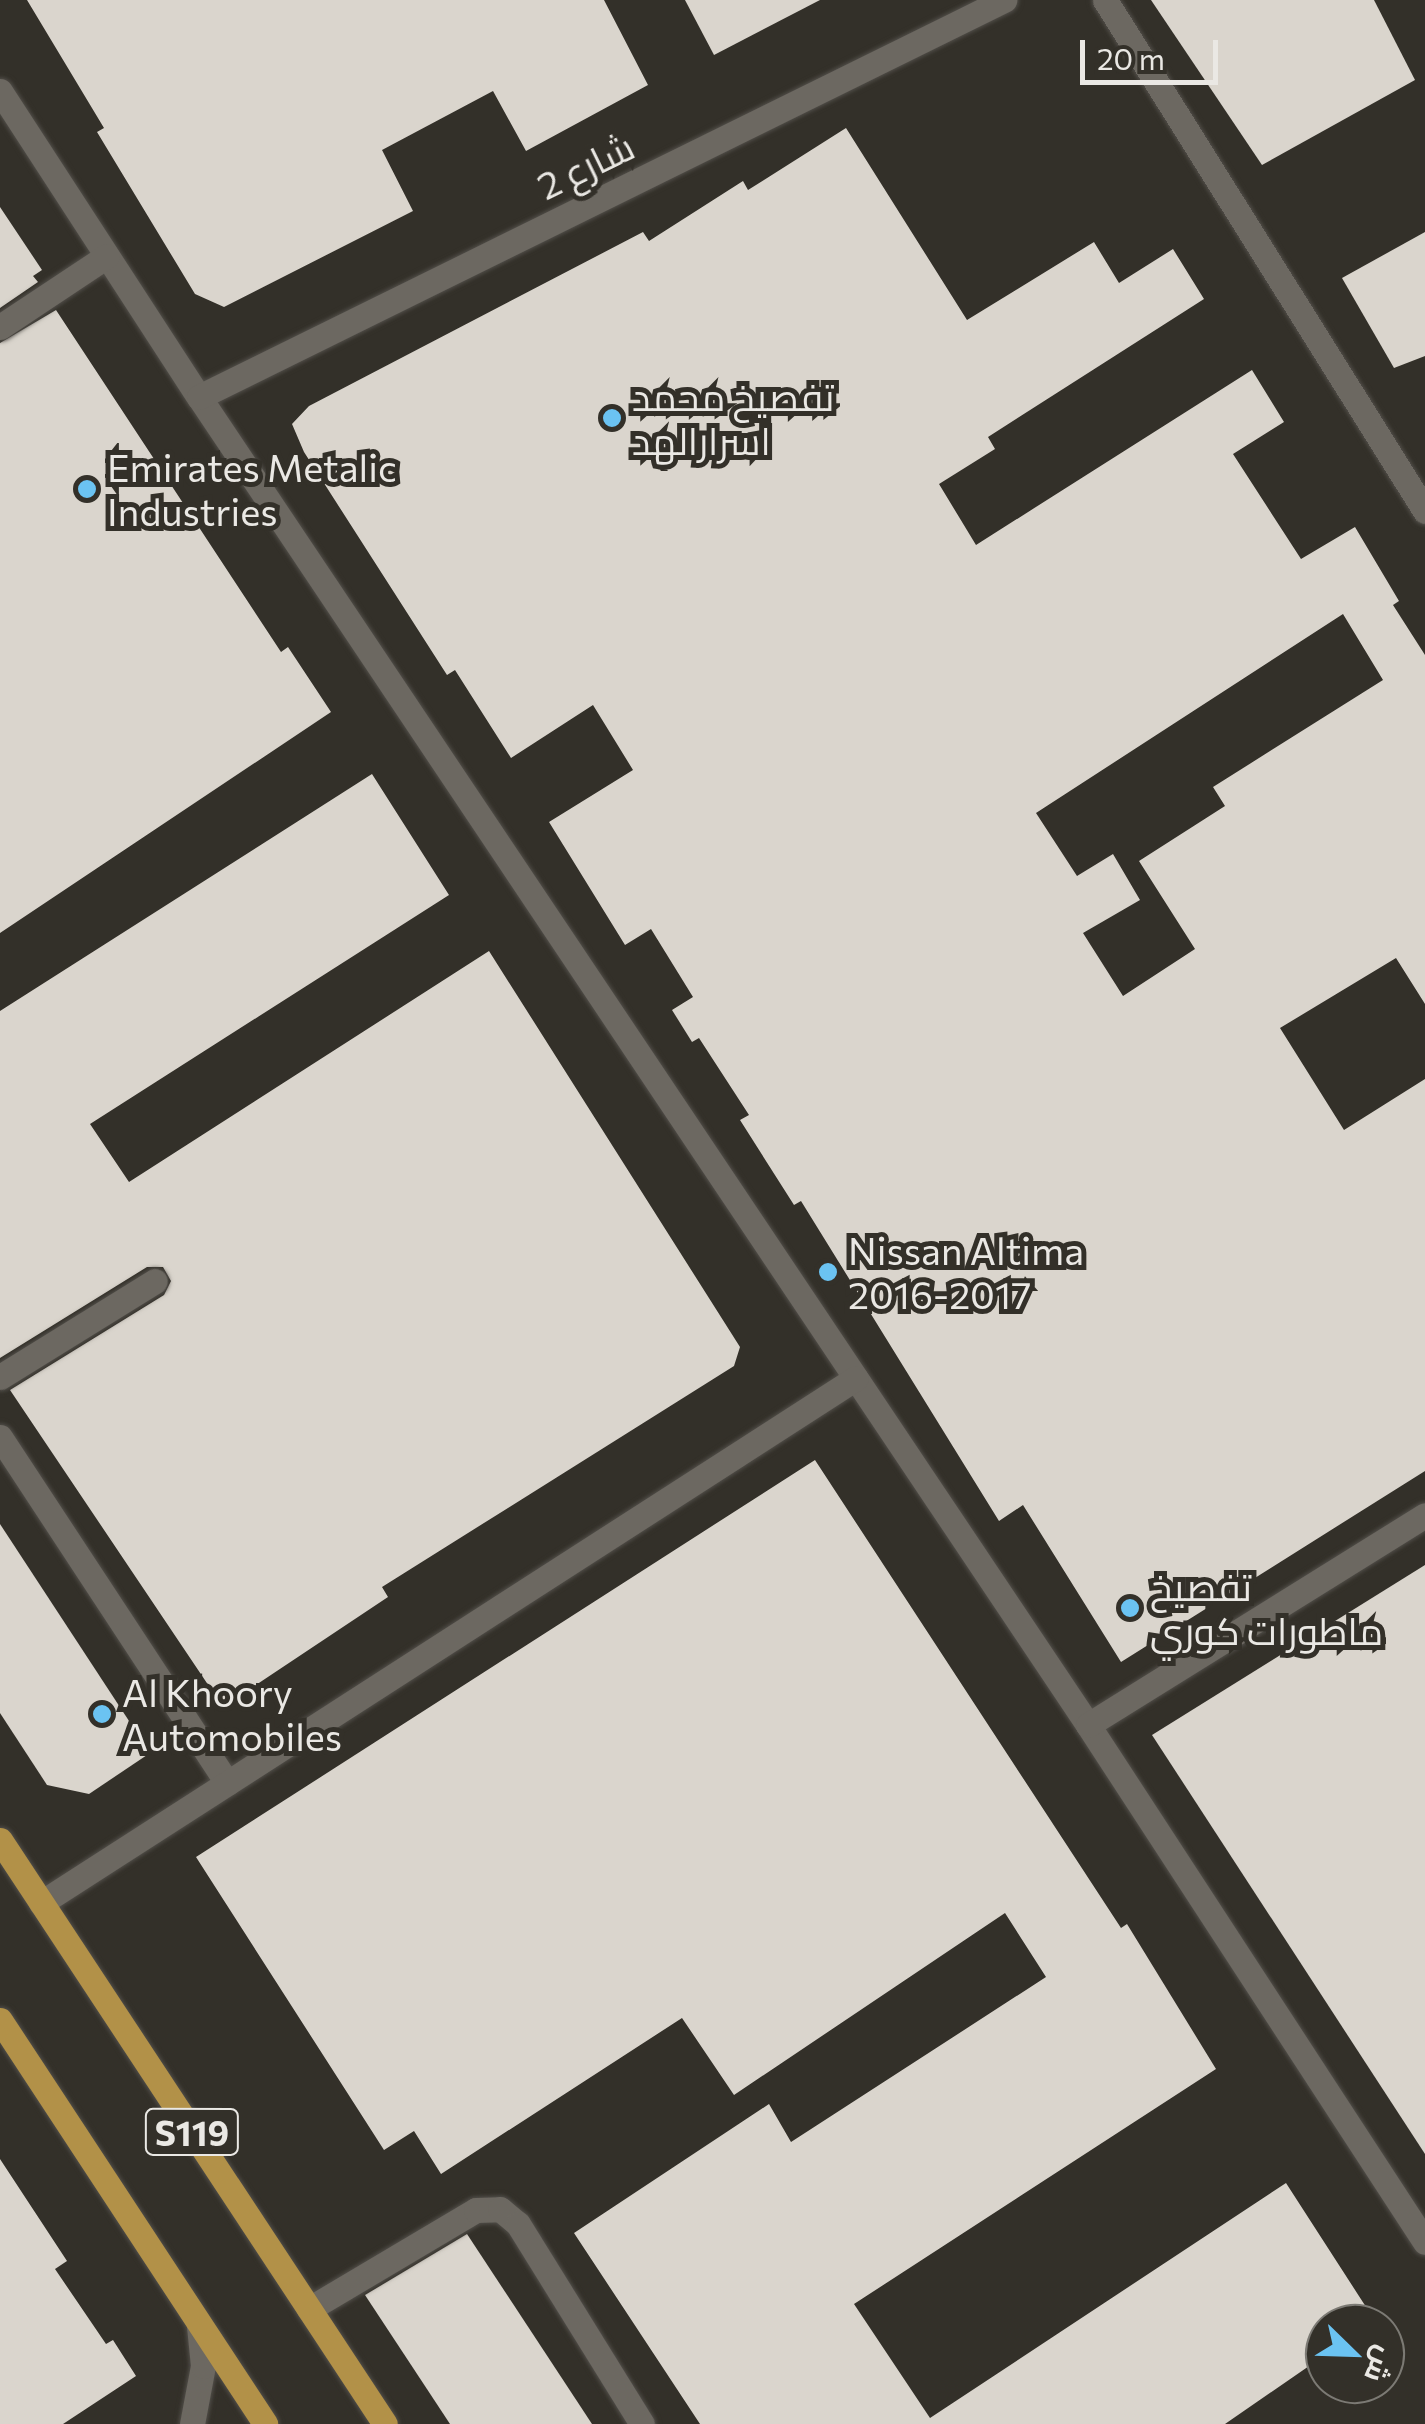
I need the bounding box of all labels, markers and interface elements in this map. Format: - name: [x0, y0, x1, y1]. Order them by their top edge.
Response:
- scale bar: [1085, 20, 1222, 82]
- text: 20 m: [1097, 39, 1165, 76]
- street label: شارع 2: [529, 122, 641, 208]
- place label: تفصيخ محمد اسرارالهد: [632, 373, 834, 462]
- marker: تفصيخ محمد اسرارالهد: [601, 407, 623, 429]
- place label: Emirates Metalic Industries: [107, 444, 397, 534]
- marker: Emirates Metalic Industries: [76, 478, 98, 500]
- place label: Nissan Altima 2016-2017: [848, 1227, 1084, 1316]
- marker: Nissan Altima 2016-2017: [817, 1261, 839, 1283]
- place label: تفصيخ ماطورات كوري: [1150, 1563, 1383, 1652]
- marker: تفصيخ ماطورات كوري: [1119, 1597, 1141, 1619]
- place label: Al Khoory Automobiles: [122, 1669, 342, 1758]
- marker: Al Khoory Automobiles: [91, 1703, 113, 1725]
- road number: S119: [144, 2102, 240, 2162]
- north arrow: [1305, 2304, 1405, 2404]
- text: ش: [1358, 2342, 1403, 2388]

